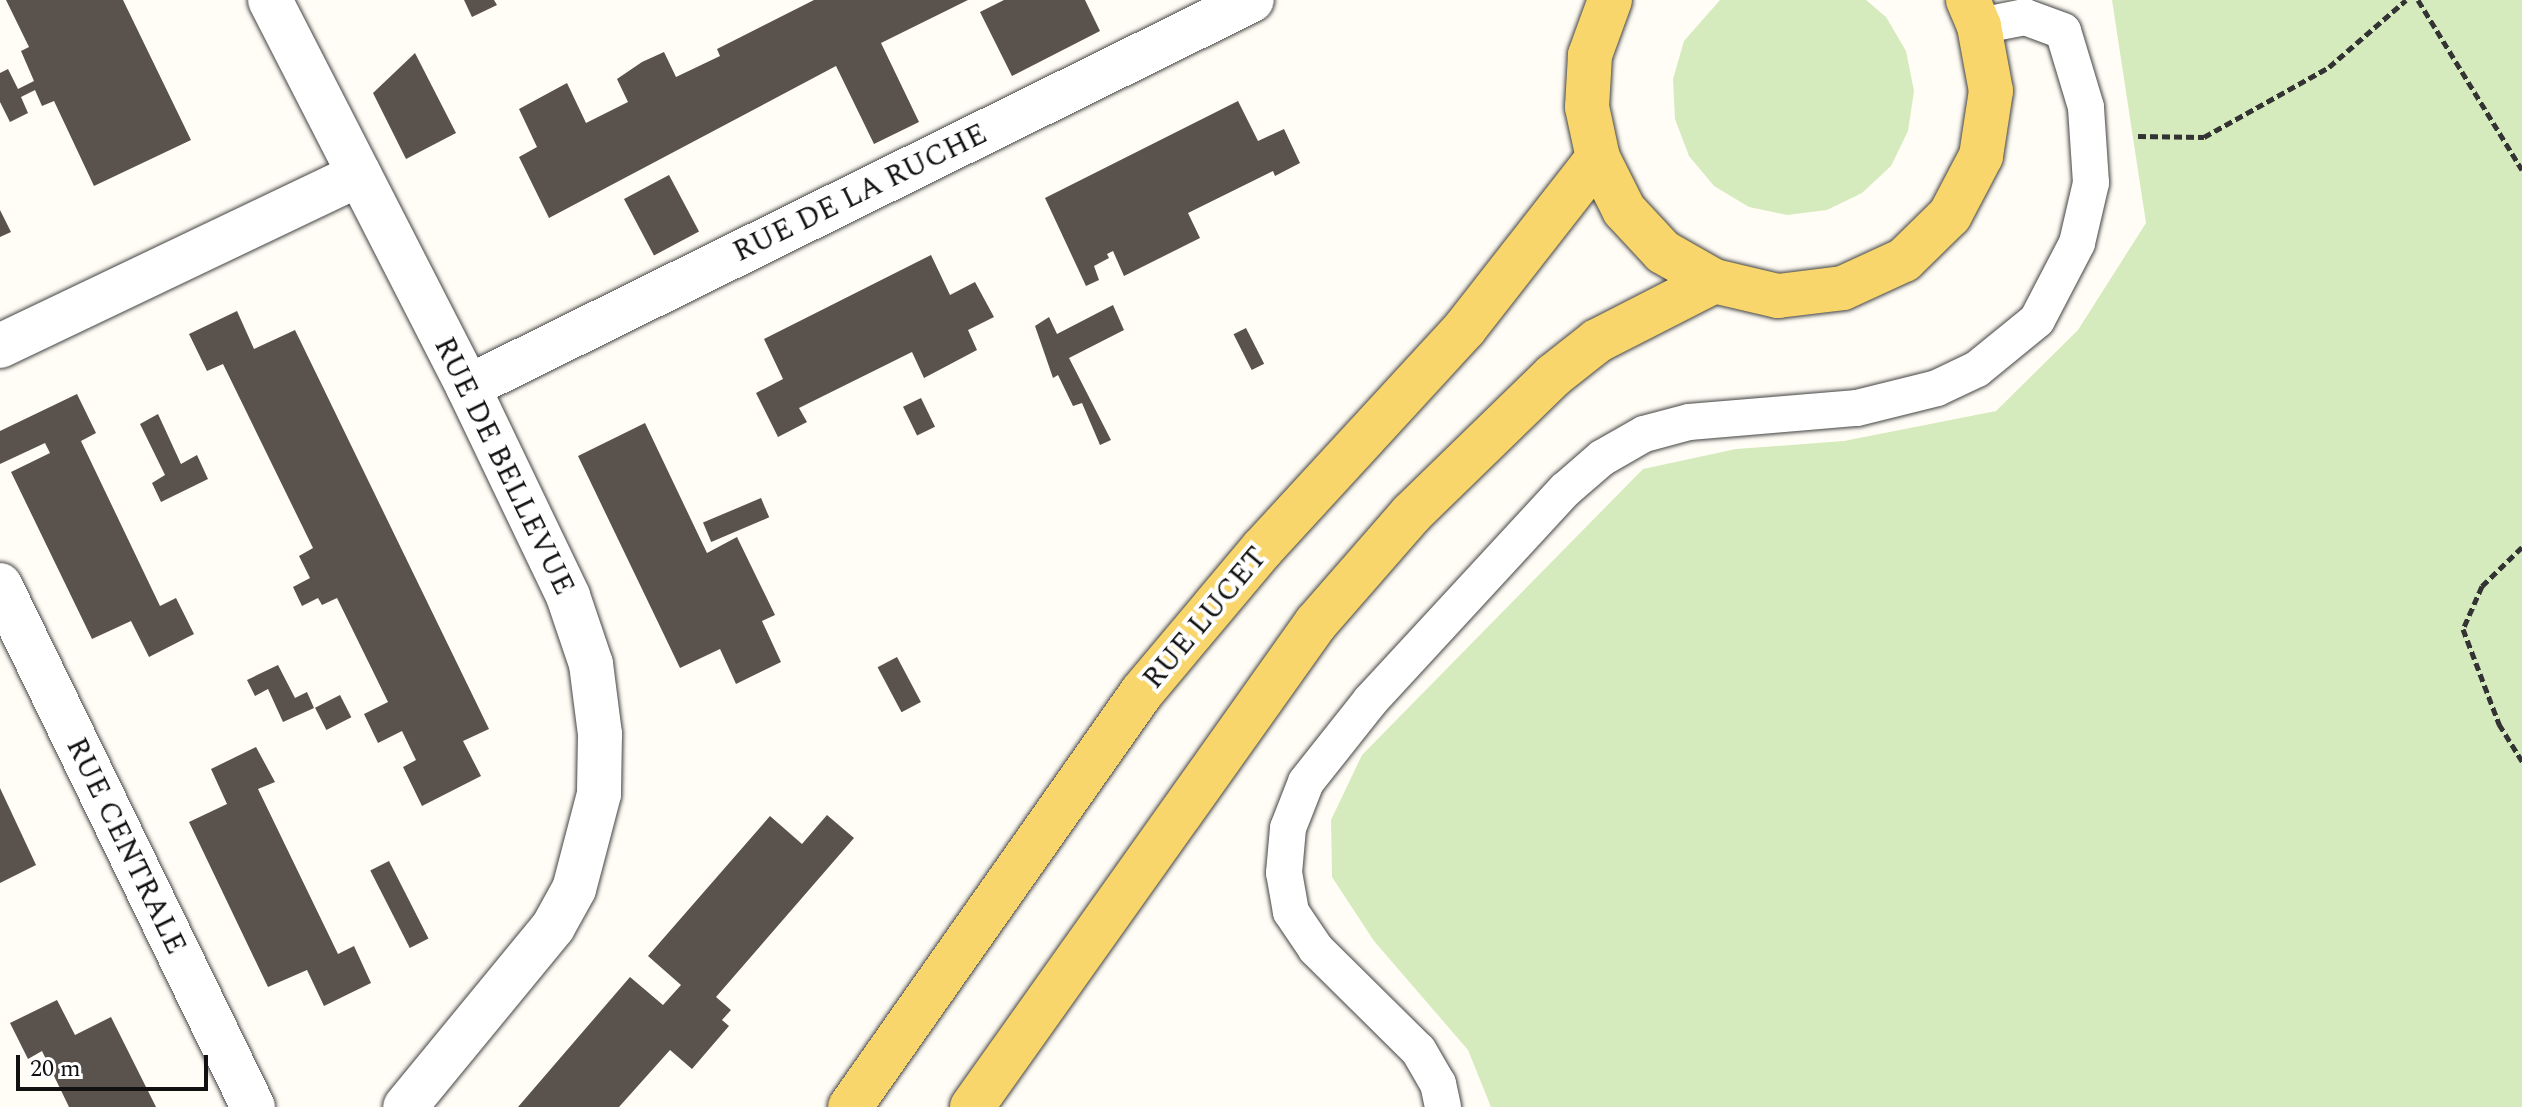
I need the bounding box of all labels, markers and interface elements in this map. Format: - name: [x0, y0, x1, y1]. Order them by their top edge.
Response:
- street label: RUE DE LA RUCHE: [727, 116, 993, 270]
- street label: RUE DE BELLEVUE: [426, 331, 582, 601]
- street label: RUE LUCET: [1135, 540, 1275, 696]
- street label: RUE CENTRALE: [58, 732, 194, 960]
- scale bar: [20, 1039, 212, 1089]
- text: 20 m: [30, 1051, 81, 1087]

